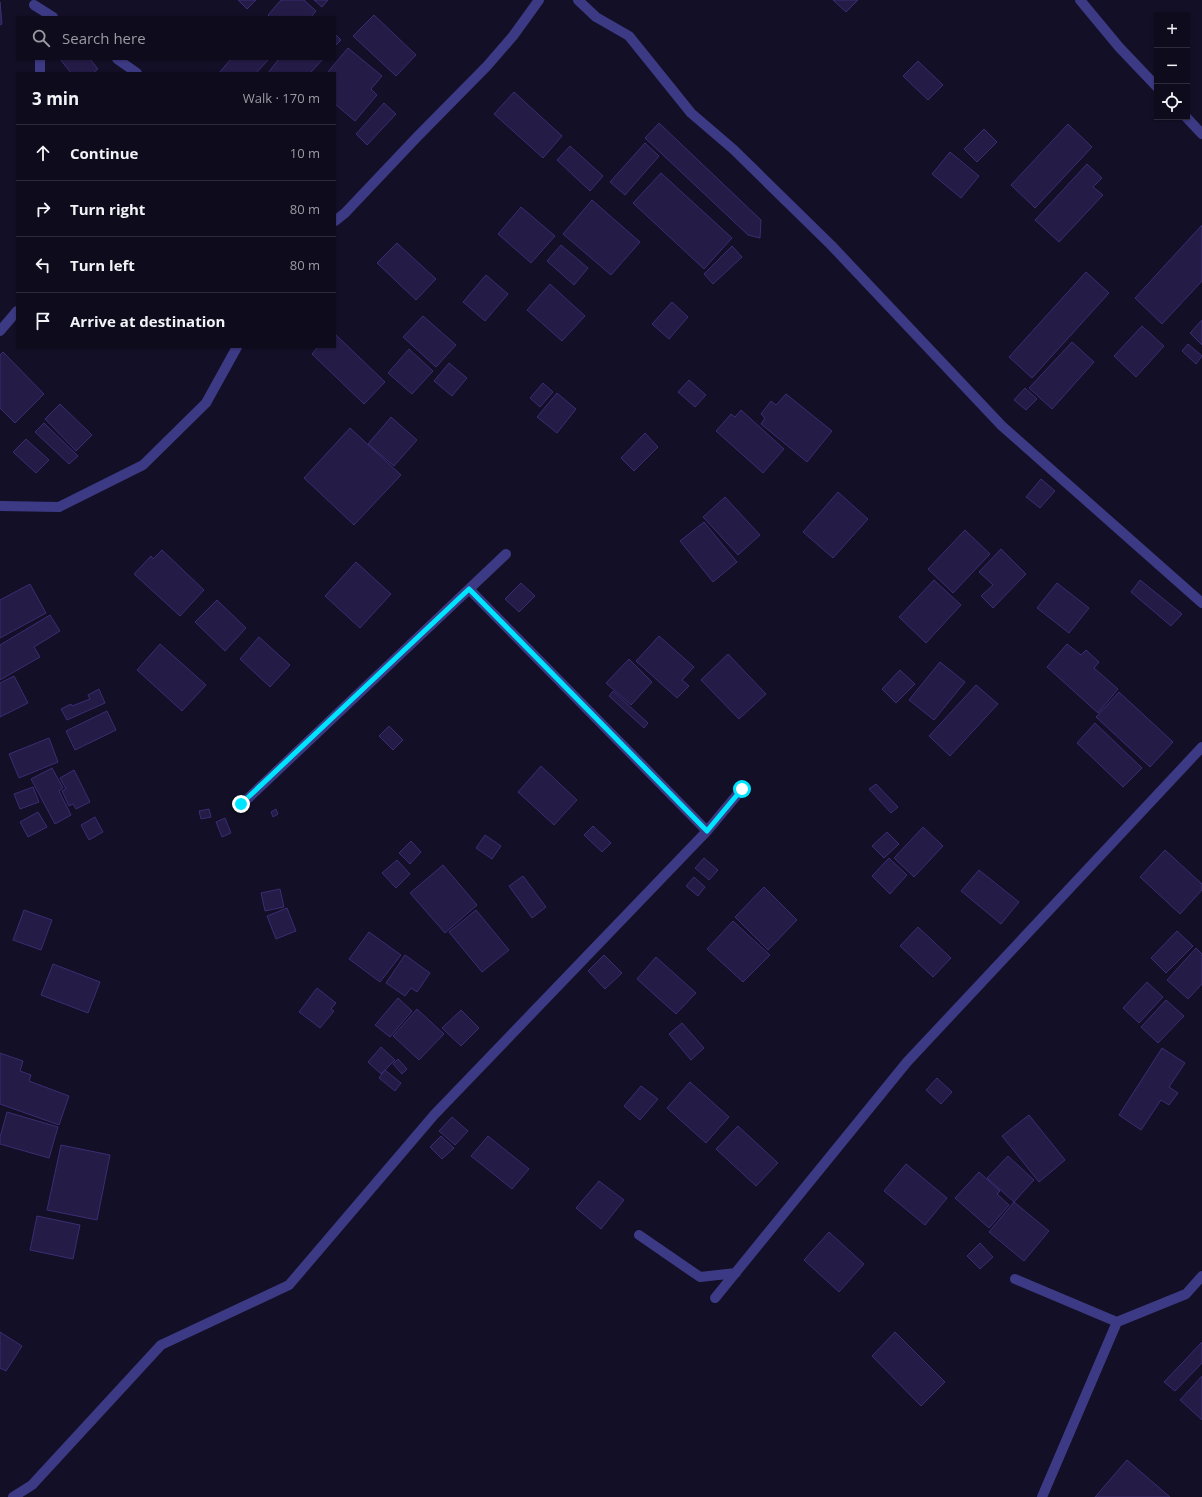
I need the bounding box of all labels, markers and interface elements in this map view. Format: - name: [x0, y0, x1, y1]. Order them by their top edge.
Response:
- map controls: [1154, 12, 1190, 120]
- button: +: [1154, 12, 1190, 48]
- search box: [16, 16, 336, 60]
- icon: search: [30, 27, 52, 49]
- text: Search here: [62, 28, 146, 48]
- button: −: [1154, 48, 1190, 84]
- button: locate: [1154, 84, 1190, 120]
- text: 3 min: [32, 87, 79, 110]
- text: Walk · 170 m: [243, 89, 320, 107]
- icon: ahead: [32, 142, 54, 164]
- text: Continue: [70, 143, 138, 163]
- text: 10 m: [290, 144, 320, 162]
- icon: right: [32, 198, 54, 220]
- text: Turn right: [70, 199, 145, 219]
- text: 80 m: [290, 200, 320, 218]
- icon: left: [32, 254, 54, 276]
- text: Turn left: [70, 255, 135, 275]
- text: 80 m: [290, 256, 320, 274]
- icon: arrive: [32, 310, 54, 332]
- text: Arrive at destination: [70, 311, 225, 331]
- route start: [733, 780, 751, 798]
- route end: [232, 795, 250, 813]

